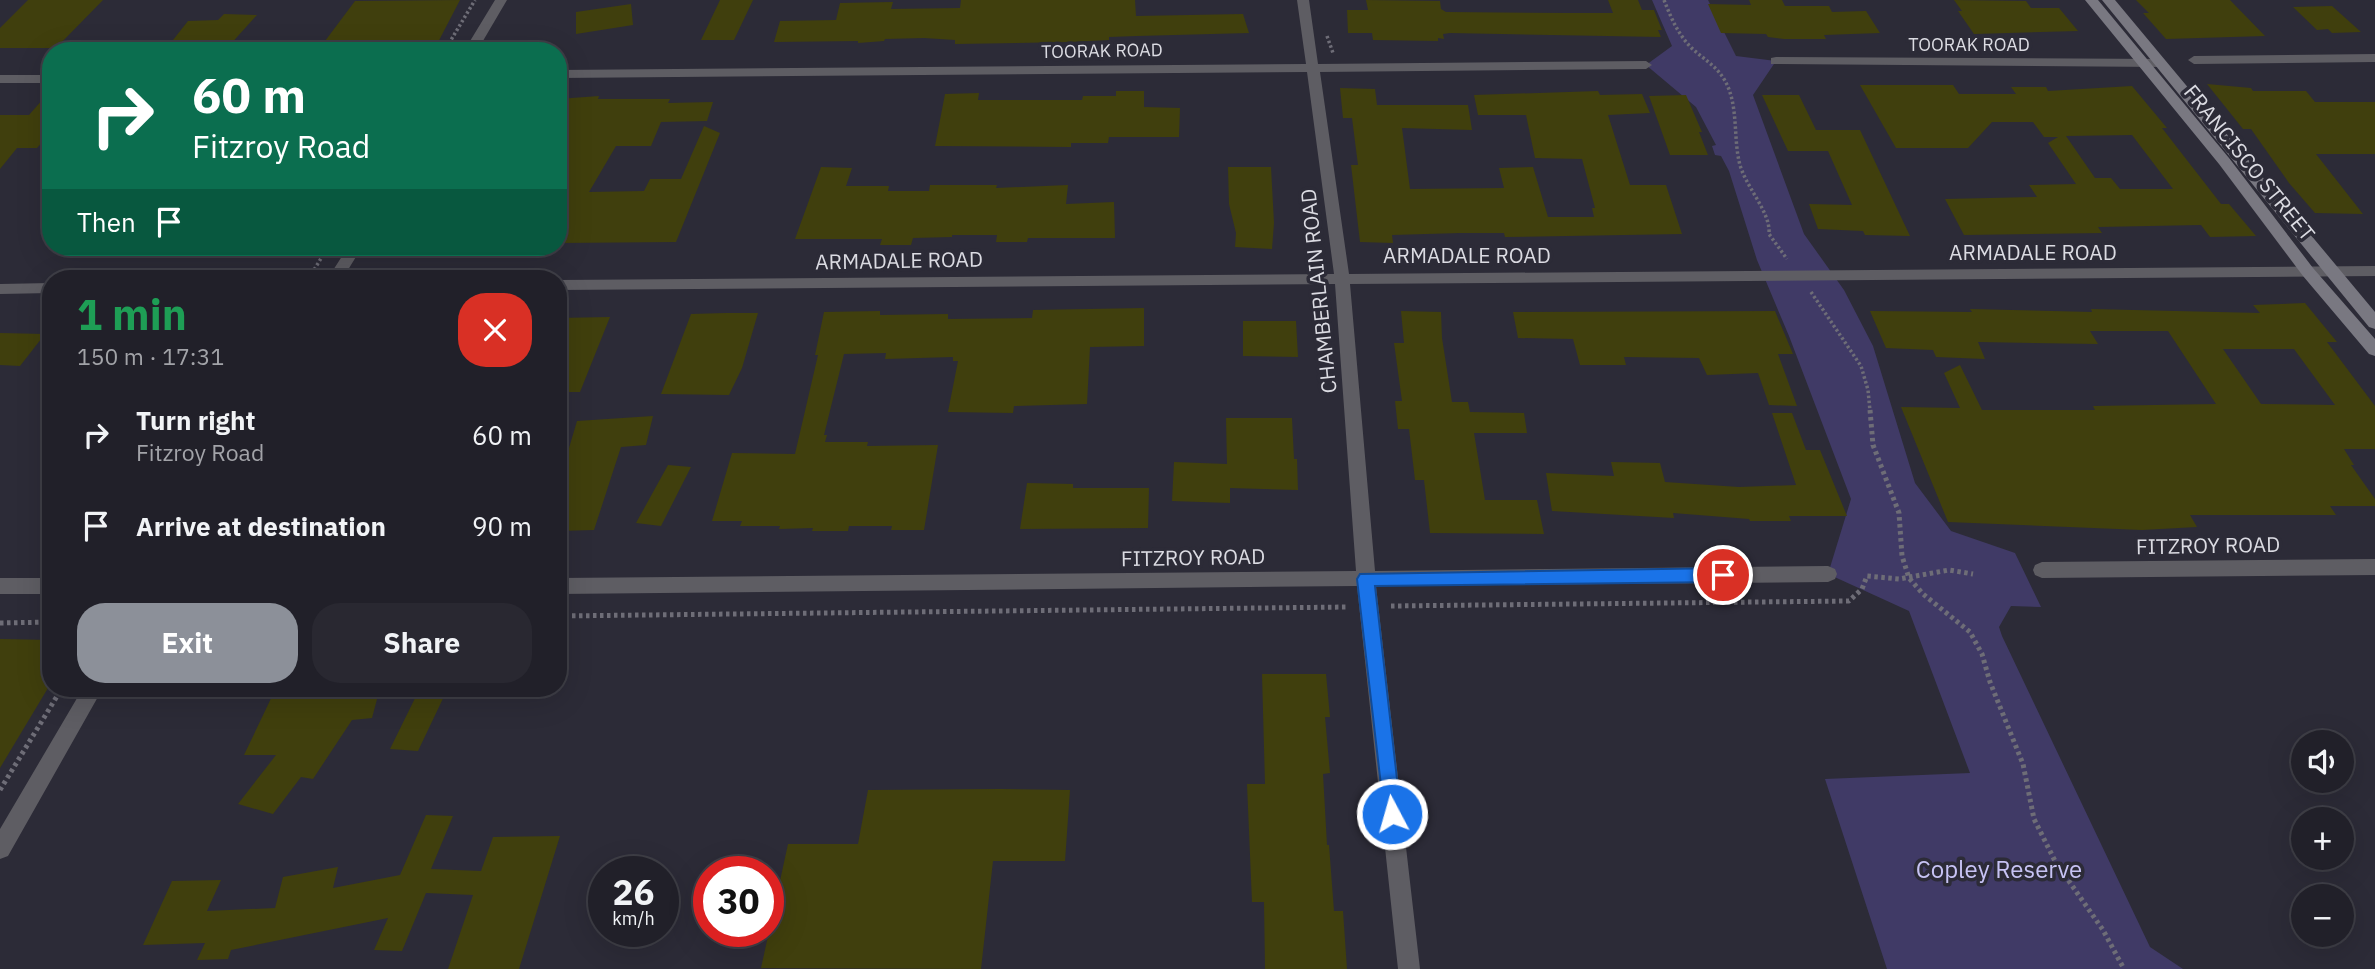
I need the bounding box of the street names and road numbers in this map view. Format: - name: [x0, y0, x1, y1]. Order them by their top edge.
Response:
- street label: TOORAK ROAD: [1908, 33, 2030, 56]
- street label: TOORAK ROAD: [1041, 38, 1163, 63]
- street label: FRANCISCO STREET: [2178, 78, 2322, 246]
- street label: CHAMBERLAIN ROAD: [1293, 187, 1343, 395]
- street label: ARMADALE ROAD: [1949, 238, 2117, 266]
- street label: ARMADALE ROAD: [1383, 241, 1551, 269]
- street label: ARMADALE ROAD: [815, 245, 983, 275]
- street label: FITZROY ROAD: [2136, 530, 2280, 560]
- street label: FITZROY ROAD: [1121, 542, 1265, 572]

